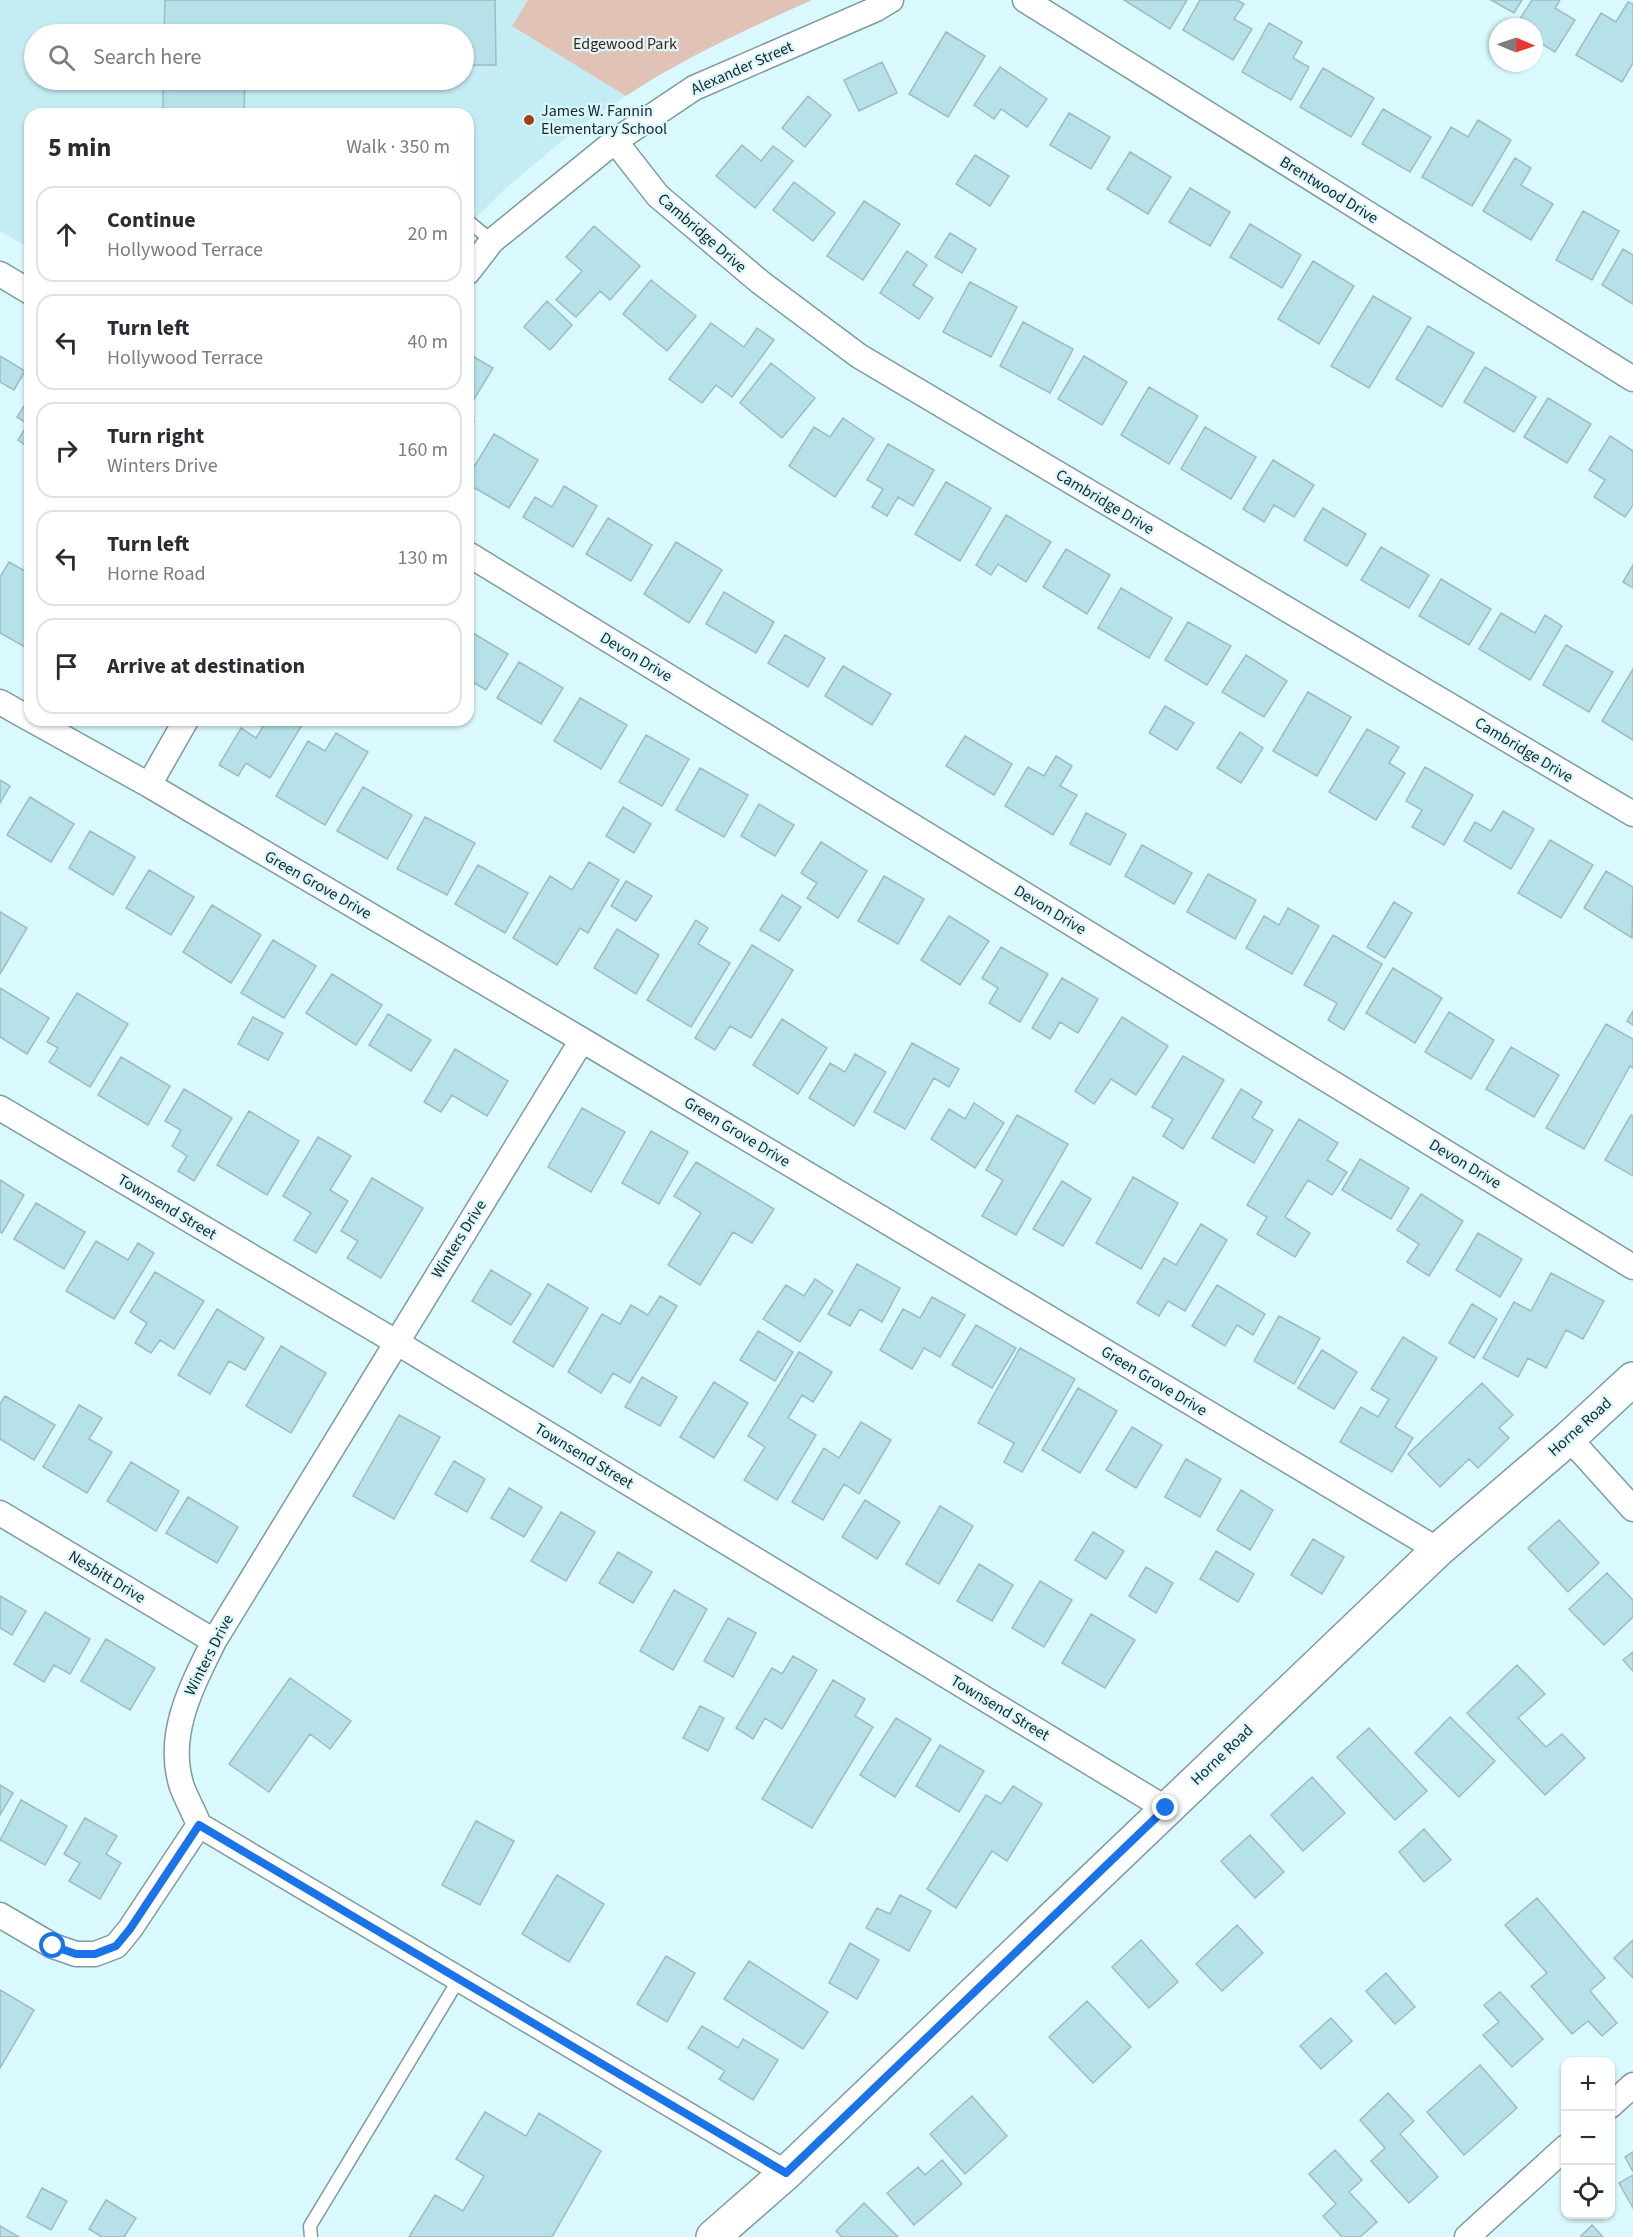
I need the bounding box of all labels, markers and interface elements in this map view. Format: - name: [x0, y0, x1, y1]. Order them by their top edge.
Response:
- north arrow: [1489, 18, 1543, 72]
- search box: [24, 24, 474, 90]
- park label: Edgewood Park: [573, 33, 677, 55]
- street label: Alexander Street: [687, 35, 797, 100]
- icon: search: [45, 41, 78, 74]
- text: Search here: [93, 41, 201, 73]
- place label: James W. Fannin Elementary School: [541, 100, 667, 140]
- marker: James W. Fannin Elementary School: [522, 113, 536, 127]
- text: 5 min: [48, 129, 111, 166]
- text: Walk · 350 m: [346, 133, 450, 161]
- street label: Brentwood Drive: [1275, 151, 1383, 229]
- street label: Cambridge Drive: [653, 188, 751, 278]
- text: Continue: [107, 204, 196, 236]
- icon: ahead: [50, 218, 83, 251]
- text: 20 m: [408, 220, 448, 248]
- text: Hollywood Terrace: [107, 236, 263, 264]
- text: Turn left: [107, 312, 189, 344]
- icon: left: [50, 326, 83, 359]
- text: 40 m: [408, 328, 448, 356]
- text: Hollywood Terrace: [107, 344, 263, 372]
- text: Turn right: [107, 420, 204, 452]
- icon: right: [50, 434, 83, 467]
- text: 160 m: [398, 436, 448, 464]
- text: Winters Drive: [107, 452, 218, 480]
- street label: Cambridge Drive: [1052, 464, 1158, 540]
- text: Turn left: [107, 528, 189, 560]
- icon: left: [50, 542, 83, 575]
- text: 130 m: [398, 544, 448, 572]
- text: Horne Road: [107, 560, 206, 588]
- street label: Devon Drive: [596, 627, 676, 687]
- icon: arrive: [50, 650, 83, 683]
- text: Arrive at destination: [107, 650, 305, 682]
- street label: Cambridge Drive: [1471, 712, 1577, 788]
- street label: Green Grove Drive: [260, 845, 376, 925]
- street label: Devon Drive: [1010, 880, 1090, 940]
- street label: Green Grove Drive: [680, 1092, 794, 1172]
- street label: Devon Drive: [1425, 1134, 1505, 1194]
- street label: Townsend Street: [113, 1169, 221, 1246]
- street label: Winters Drive: [426, 1196, 492, 1282]
- street label: Green Grove Drive: [1097, 1341, 1211, 1421]
- street label: Horne Road: [1543, 1392, 1617, 1462]
- street label: Townsend Street: [530, 1418, 638, 1495]
- street label: Nesbitt Drive: [64, 1545, 150, 1609]
- street label: Winters Drive: [179, 1611, 239, 1699]
- street label: Townsend Street: [946, 1670, 1054, 1747]
- street label: Horne Road: [1186, 1720, 1258, 1790]
- route end: [1152, 1794, 1178, 1820]
- route start: [39, 1932, 65, 1958]
- map controls: [1561, 2057, 1615, 2219]
- button: +: [1561, 2057, 1615, 2111]
- button: −: [1561, 2111, 1615, 2165]
- button: locate: [1561, 2165, 1615, 2219]

